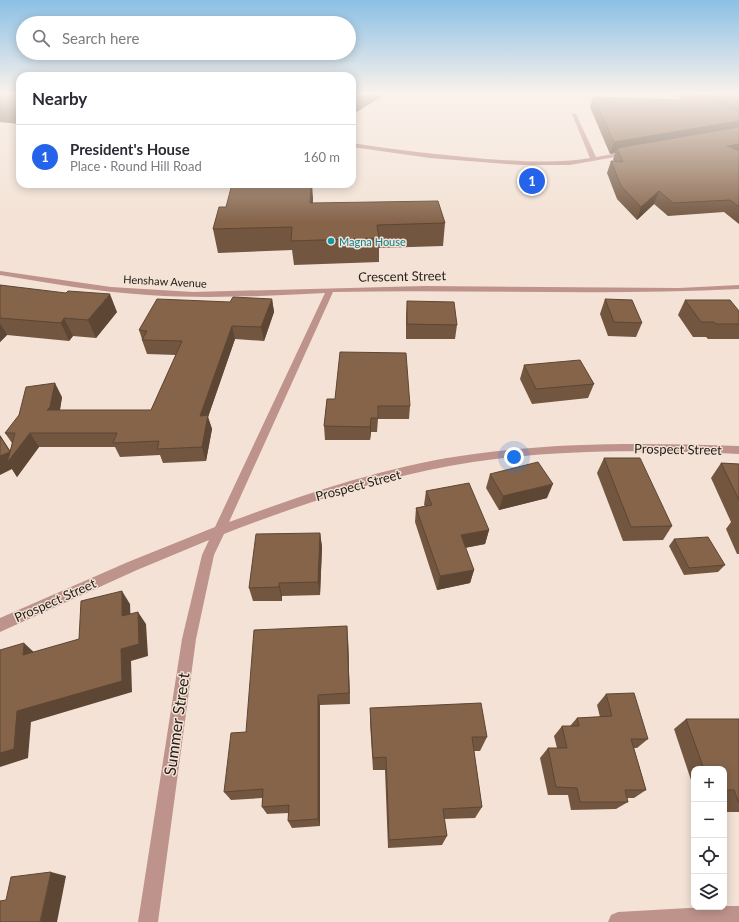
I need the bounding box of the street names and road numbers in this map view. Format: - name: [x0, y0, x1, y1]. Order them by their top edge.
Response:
- street label: Crescent Street: [358, 267, 446, 285]
- street label: Henshaw Avenue: [123, 272, 207, 290]
- street label: Prospect Street: [634, 440, 722, 458]
- street label: Prospect Street: [314, 466, 403, 504]
- street label: Prospect Street: [12, 575, 99, 625]
- street label: Summer Street: [159, 671, 193, 777]

